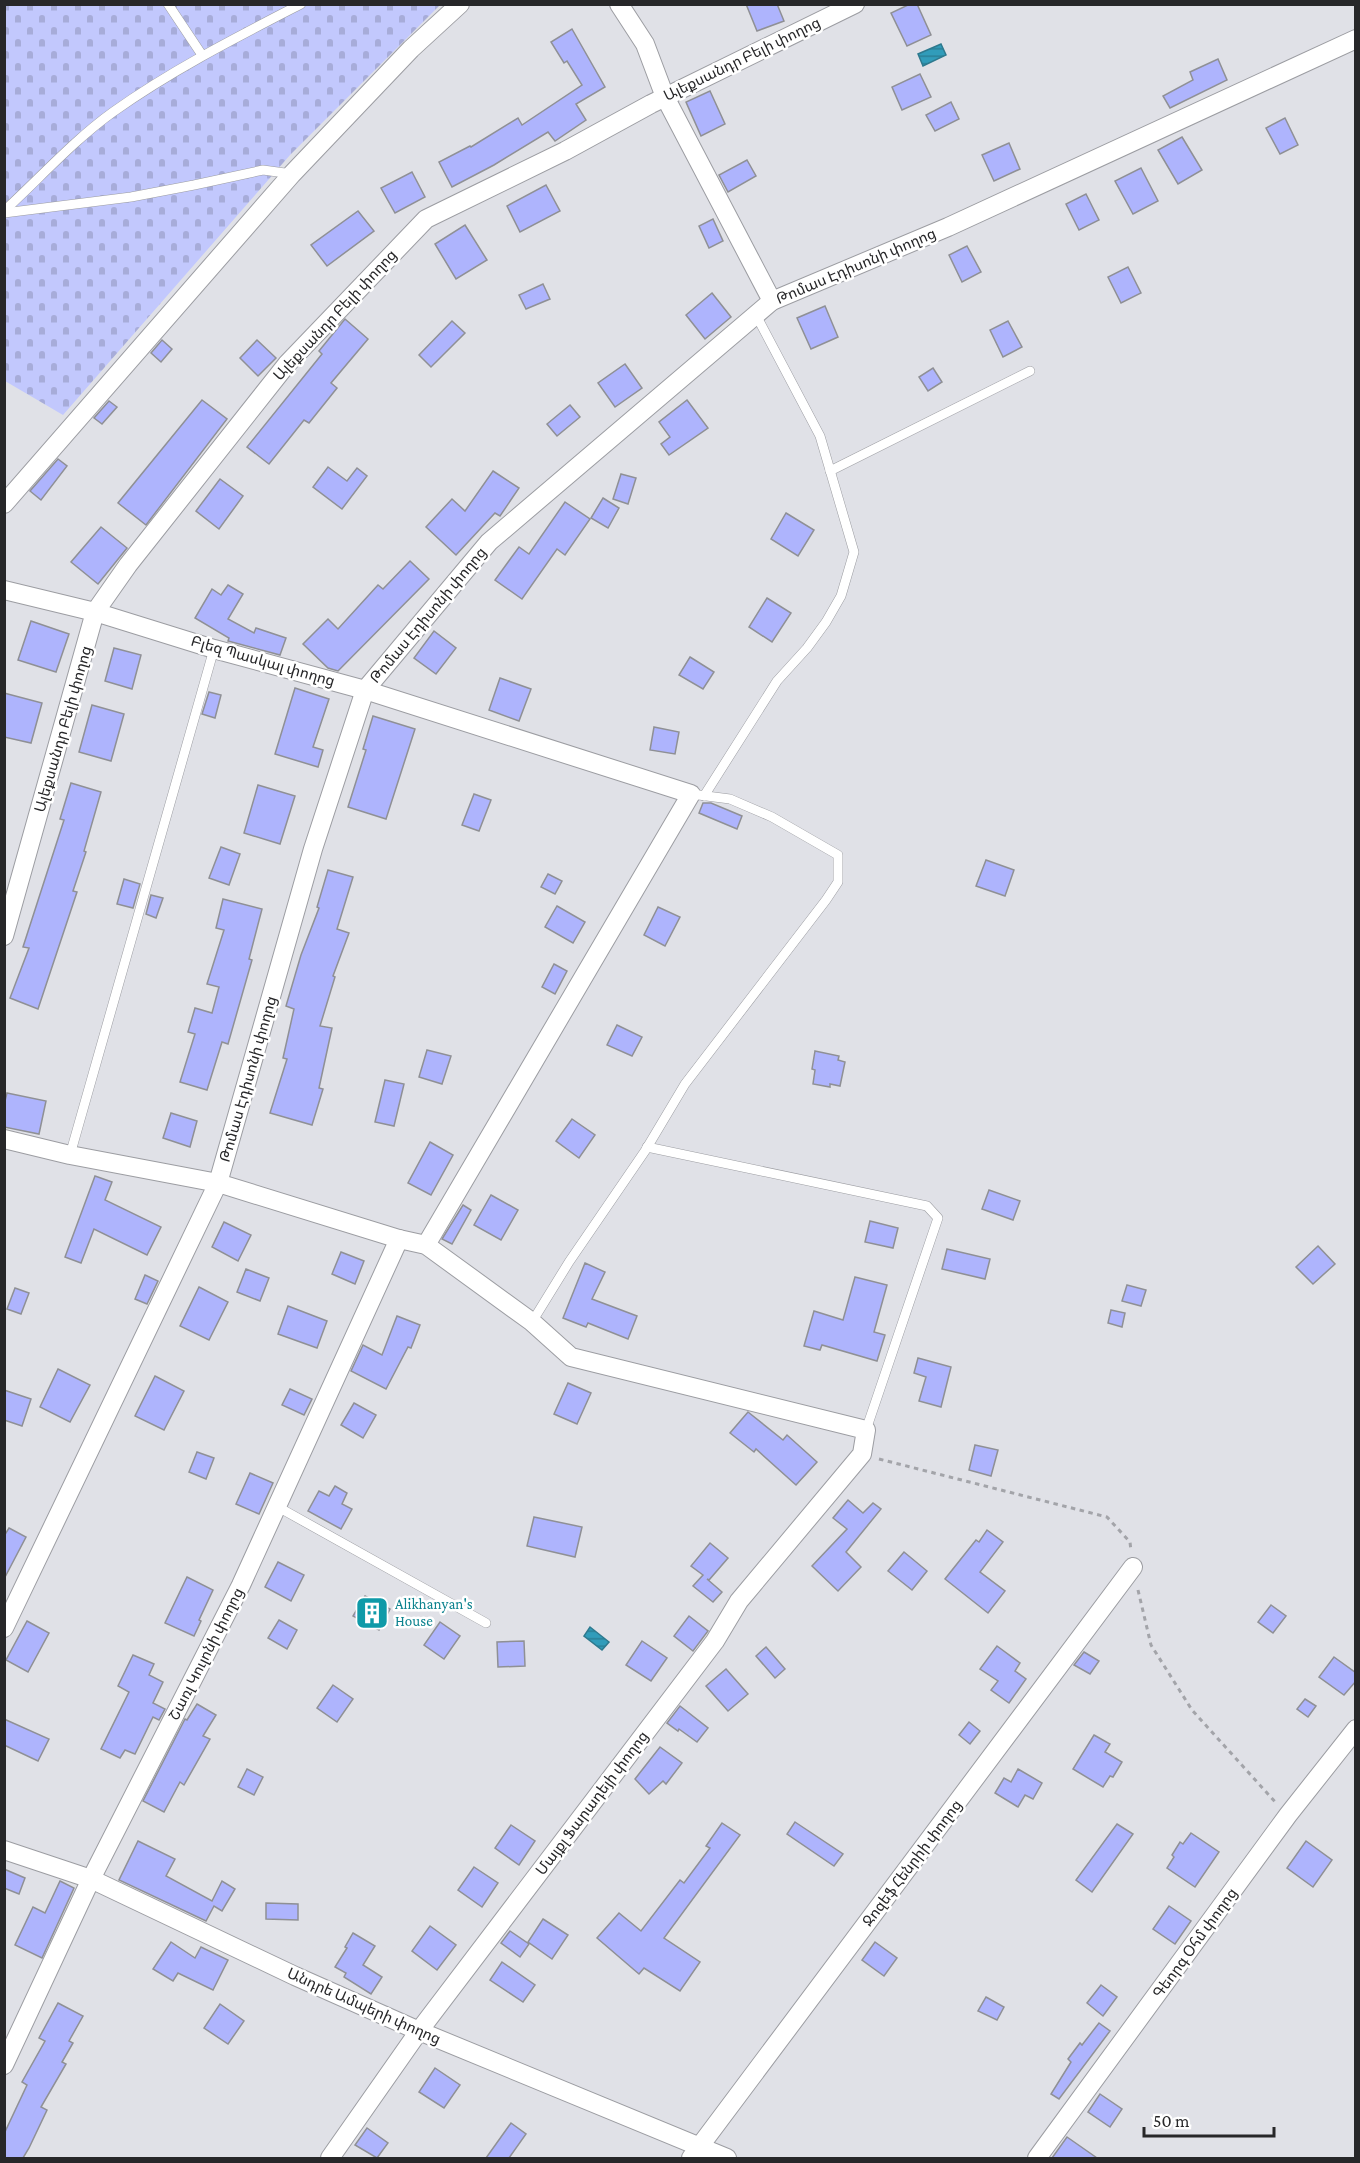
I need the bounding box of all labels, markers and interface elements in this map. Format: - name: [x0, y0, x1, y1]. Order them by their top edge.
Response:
- street label: Ալեքսանդր Բելի փողոց: [661, 14, 823, 105]
- street label: Թոմաս Էդիսոնի փողոց: [774, 225, 939, 308]
- street label: Ալեքսանդր Բելի փողոց: [270, 246, 400, 384]
- street label: Թոմաս Էդիսոնի փողոց: [367, 544, 490, 687]
- street label: Բլեզ Պասկալ փողոց: [189, 633, 337, 690]
- street label: Ալեքսանդր Բելի փողոց: [32, 644, 95, 814]
- street label: Թոմաս Էդիսոնի փողոց: [217, 994, 280, 1164]
- street label: Շառլ Կուլոնի փողոց: [166, 1585, 247, 1723]
- building icon: Alikhanyan's House: [354, 1595, 390, 1631]
- place label: Alikhanyan's House: [395, 1596, 473, 1629]
- street label: Մայքլ Ֆարադեյի փողոց: [533, 1728, 652, 1879]
- street label: Ջոզեֆ Հենրիի փողոց: [859, 1797, 966, 1930]
- street label: Գեորգ Օհմ փողոց: [1150, 1885, 1241, 2002]
- street label: Անդրե Ամպերի փողոց: [284, 1965, 443, 2048]
- scale bar: [1144, 2100, 1274, 2138]
- text: 50 m: [1153, 2111, 1190, 2131]

